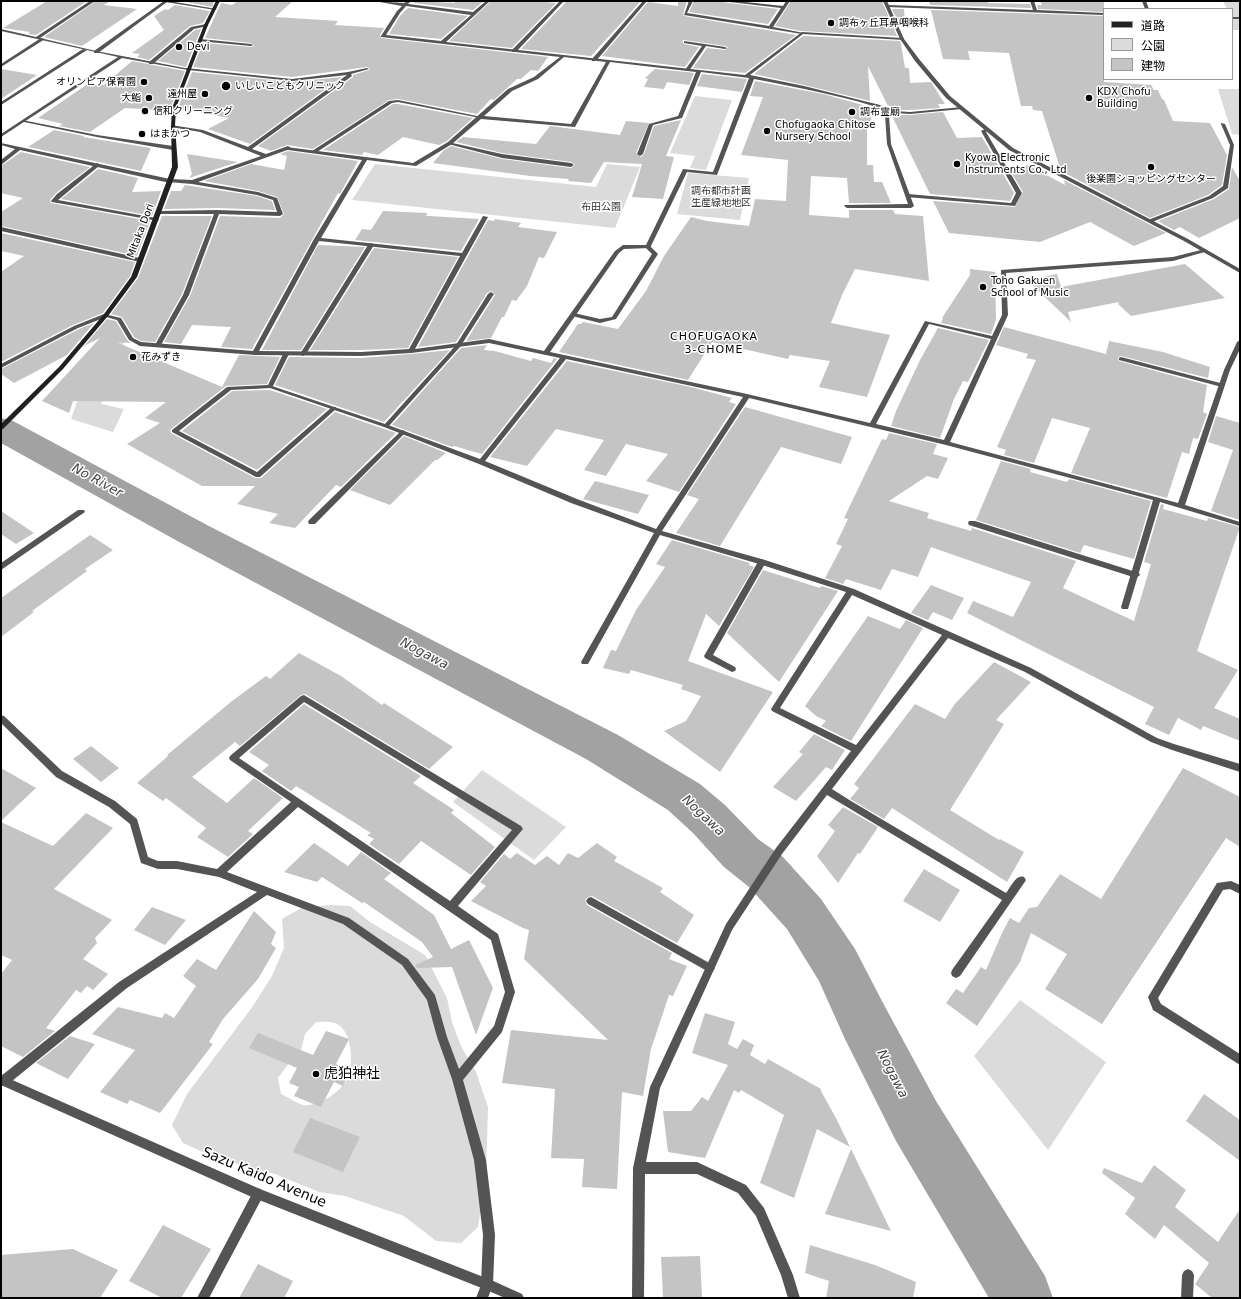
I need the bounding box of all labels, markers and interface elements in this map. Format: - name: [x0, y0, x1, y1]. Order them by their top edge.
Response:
- legend: [1103, 8, 1233, 80]
- place label: 調布ヶ丘耳鼻咽喉科: [839, 17, 929, 29]
- marker: 調布ヶ丘耳鼻咽喉科: [826, 18, 836, 28]
- text: 道路: [1141, 19, 1165, 33]
- text: 公園: [1141, 39, 1165, 53]
- place label: Devi: [187, 41, 210, 53]
- marker: Devi: [174, 42, 184, 52]
- text: 建物: [1141, 59, 1165, 73]
- place label: オリンピア保育園: [56, 76, 136, 88]
- marker: オリンピア保育園: [139, 77, 149, 87]
- marker: いしいこどもクリニック: [220, 80, 232, 92]
- place label: いしいこどもクリニック: [235, 80, 345, 92]
- place label: KDX Chofu Building: [1097, 86, 1151, 110]
- place label: 遠州屋: [167, 88, 197, 100]
- marker: 遠州屋: [200, 89, 210, 99]
- place label: 大鮨: [121, 92, 141, 104]
- marker: 大鮨: [144, 93, 154, 103]
- marker: KDX Chofu Building: [1084, 93, 1094, 103]
- place label: 信和クリーニング: [153, 105, 233, 117]
- marker: 信和クリーニング: [140, 106, 150, 116]
- place label: 調布霊廟: [860, 106, 900, 118]
- marker: 調布霊廟: [847, 107, 857, 117]
- place label: Chofugaoka Chitose Nursery School: [775, 119, 875, 142]
- marker: Chofugaoka Chitose Nursery School: [762, 126, 772, 136]
- place label: はまかつ: [150, 128, 190, 140]
- marker: はまかつ: [137, 129, 147, 139]
- place label: Kyowa Electronic Instruments Co., Ltd: [965, 152, 1067, 176]
- marker: Kyowa Electronic Instruments Co., Ltd: [952, 159, 962, 169]
- marker: 後楽園ショッピングセンター: [1146, 162, 1156, 172]
- place label: 後楽園ショッピングセンター: [1086, 173, 1216, 185]
- park label: 調布都市計画 生産緑地地区: [691, 185, 751, 208]
- park label: 布田公園: [581, 201, 621, 213]
- street label: Mitaka Dori: [125, 202, 157, 260]
- place label: Toho Gakuen School of Music: [991, 275, 1069, 298]
- marker: Toho Gakuen School of Music: [978, 282, 988, 292]
- district label: CHOFUGAOKA 3-CHOME: [670, 330, 758, 356]
- place label: 花みずき: [141, 351, 181, 363]
- marker: 花みずき: [128, 352, 138, 362]
- water label: No River: [69, 461, 125, 501]
- water label: Nogawa: [397, 635, 451, 673]
- water label: Nogawa: [678, 792, 728, 840]
- water label: Nogawa: [873, 1047, 911, 1101]
- place label: 虎狛神社: [324, 1066, 380, 1082]
- marker: 虎狛神社: [311, 1069, 321, 1079]
- street label: Sazu Kaido Avenue: [199, 1144, 329, 1212]

